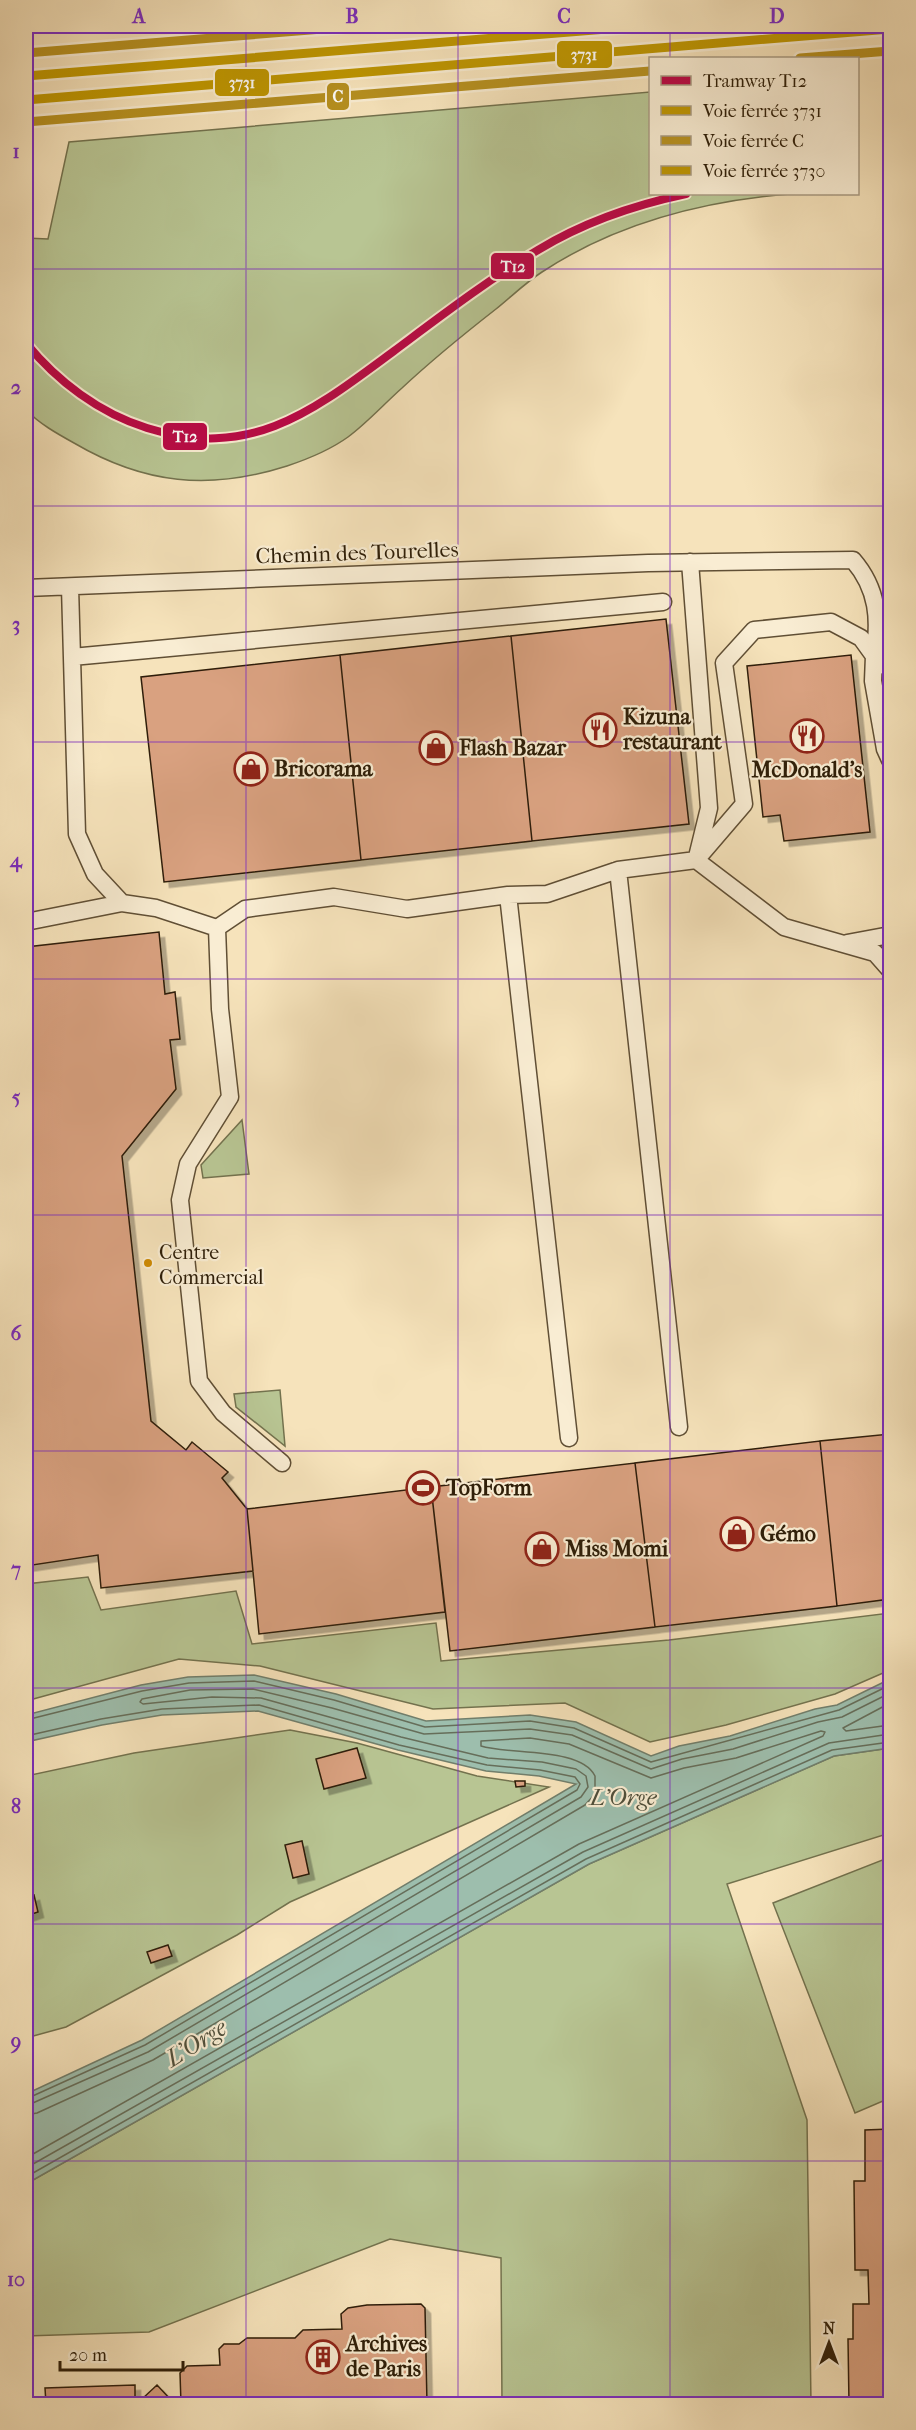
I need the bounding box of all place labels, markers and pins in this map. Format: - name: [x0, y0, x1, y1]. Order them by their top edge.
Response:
- place label: Kizuna restaurant: [622, 704, 723, 755]
- restaurant icon: Kizuna restaurant: [582, 712, 618, 748]
- restaurant icon: McDonald's: [789, 718, 825, 754]
- shop icon: Flash Bazar: [418, 730, 454, 766]
- place label: Flash Bazar: [458, 735, 567, 761]
- shop icon: Bricorama: [233, 751, 269, 787]
- place label: Bricorama: [274, 756, 374, 782]
- place label: McDonald's: [751, 757, 862, 783]
- place label: Centre Commercial: [159, 1241, 264, 1289]
- marker: Centre Commercial: [142, 1257, 154, 1269]
- sports icon: TopForm: [405, 1470, 441, 1506]
- place label: TopForm: [445, 1475, 533, 1501]
- shop icon: Gémo: [719, 1516, 755, 1552]
- place label: Gémo: [760, 1521, 816, 1547]
- shop icon: Miss Momi: [524, 1531, 560, 1567]
- place label: Miss Momi: [564, 1536, 669, 1562]
- place label: Archives de Paris: [344, 2331, 427, 2382]
- building icon: Archives de Paris: [305, 2339, 341, 2375]

